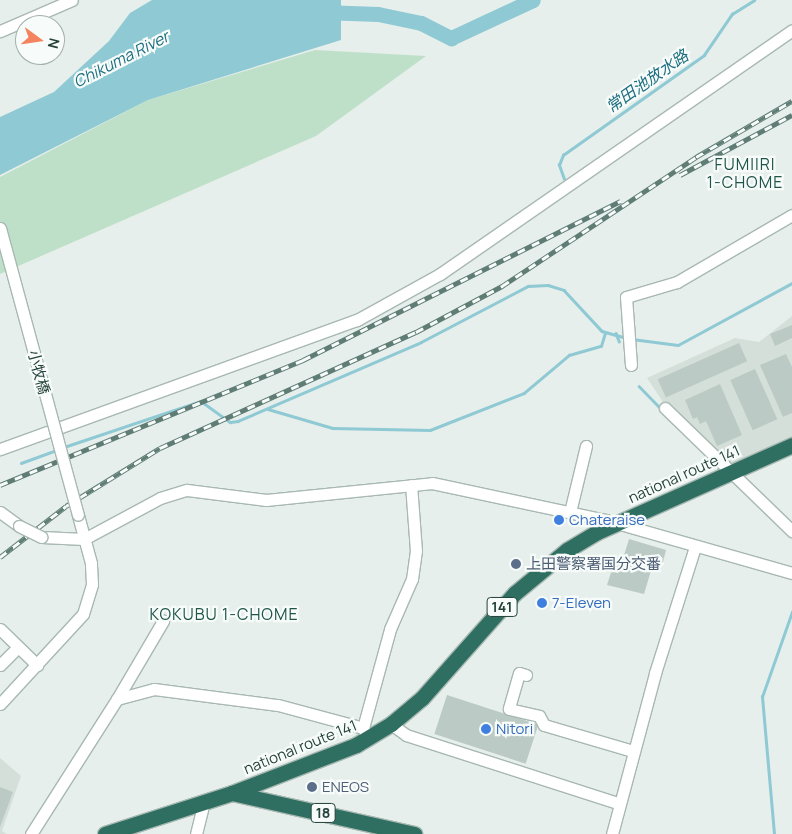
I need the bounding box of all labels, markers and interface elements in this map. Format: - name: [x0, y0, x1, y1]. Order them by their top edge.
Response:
- north arrow: [15, 15, 65, 65]
- water label: Chikuma River: [70, 27, 172, 91]
- text: N: [44, 36, 65, 51]
- water label: 常田池放水路: [602, 46, 692, 116]
- district label: FUMIIRI 1-CHOME: [706, 154, 784, 192]
- street label: 小牧橋: [24, 348, 54, 396]
- street label: national route 141: [625, 441, 743, 507]
- place label: Chateraise: [569, 511, 645, 529]
- marker: Chateraise: [553, 514, 565, 526]
- place label: 上田警察署国分交番: [526, 555, 661, 573]
- marker: 上田警察署国分交番: [510, 558, 522, 570]
- place label: 7-Eleven: [552, 594, 611, 612]
- road number: 141: [486, 596, 518, 618]
- marker: 7-Eleven: [536, 597, 548, 609]
- district label: KOKUBU 1-CHOME: [148, 604, 300, 624]
- street label: national route 141: [241, 716, 359, 778]
- place label: Nitori: [496, 720, 533, 738]
- marker: Nitori: [480, 723, 492, 735]
- place label: ENEOS: [322, 778, 369, 796]
- marker: ENEOS: [306, 781, 318, 793]
- road number: 18: [310, 801, 336, 824]

